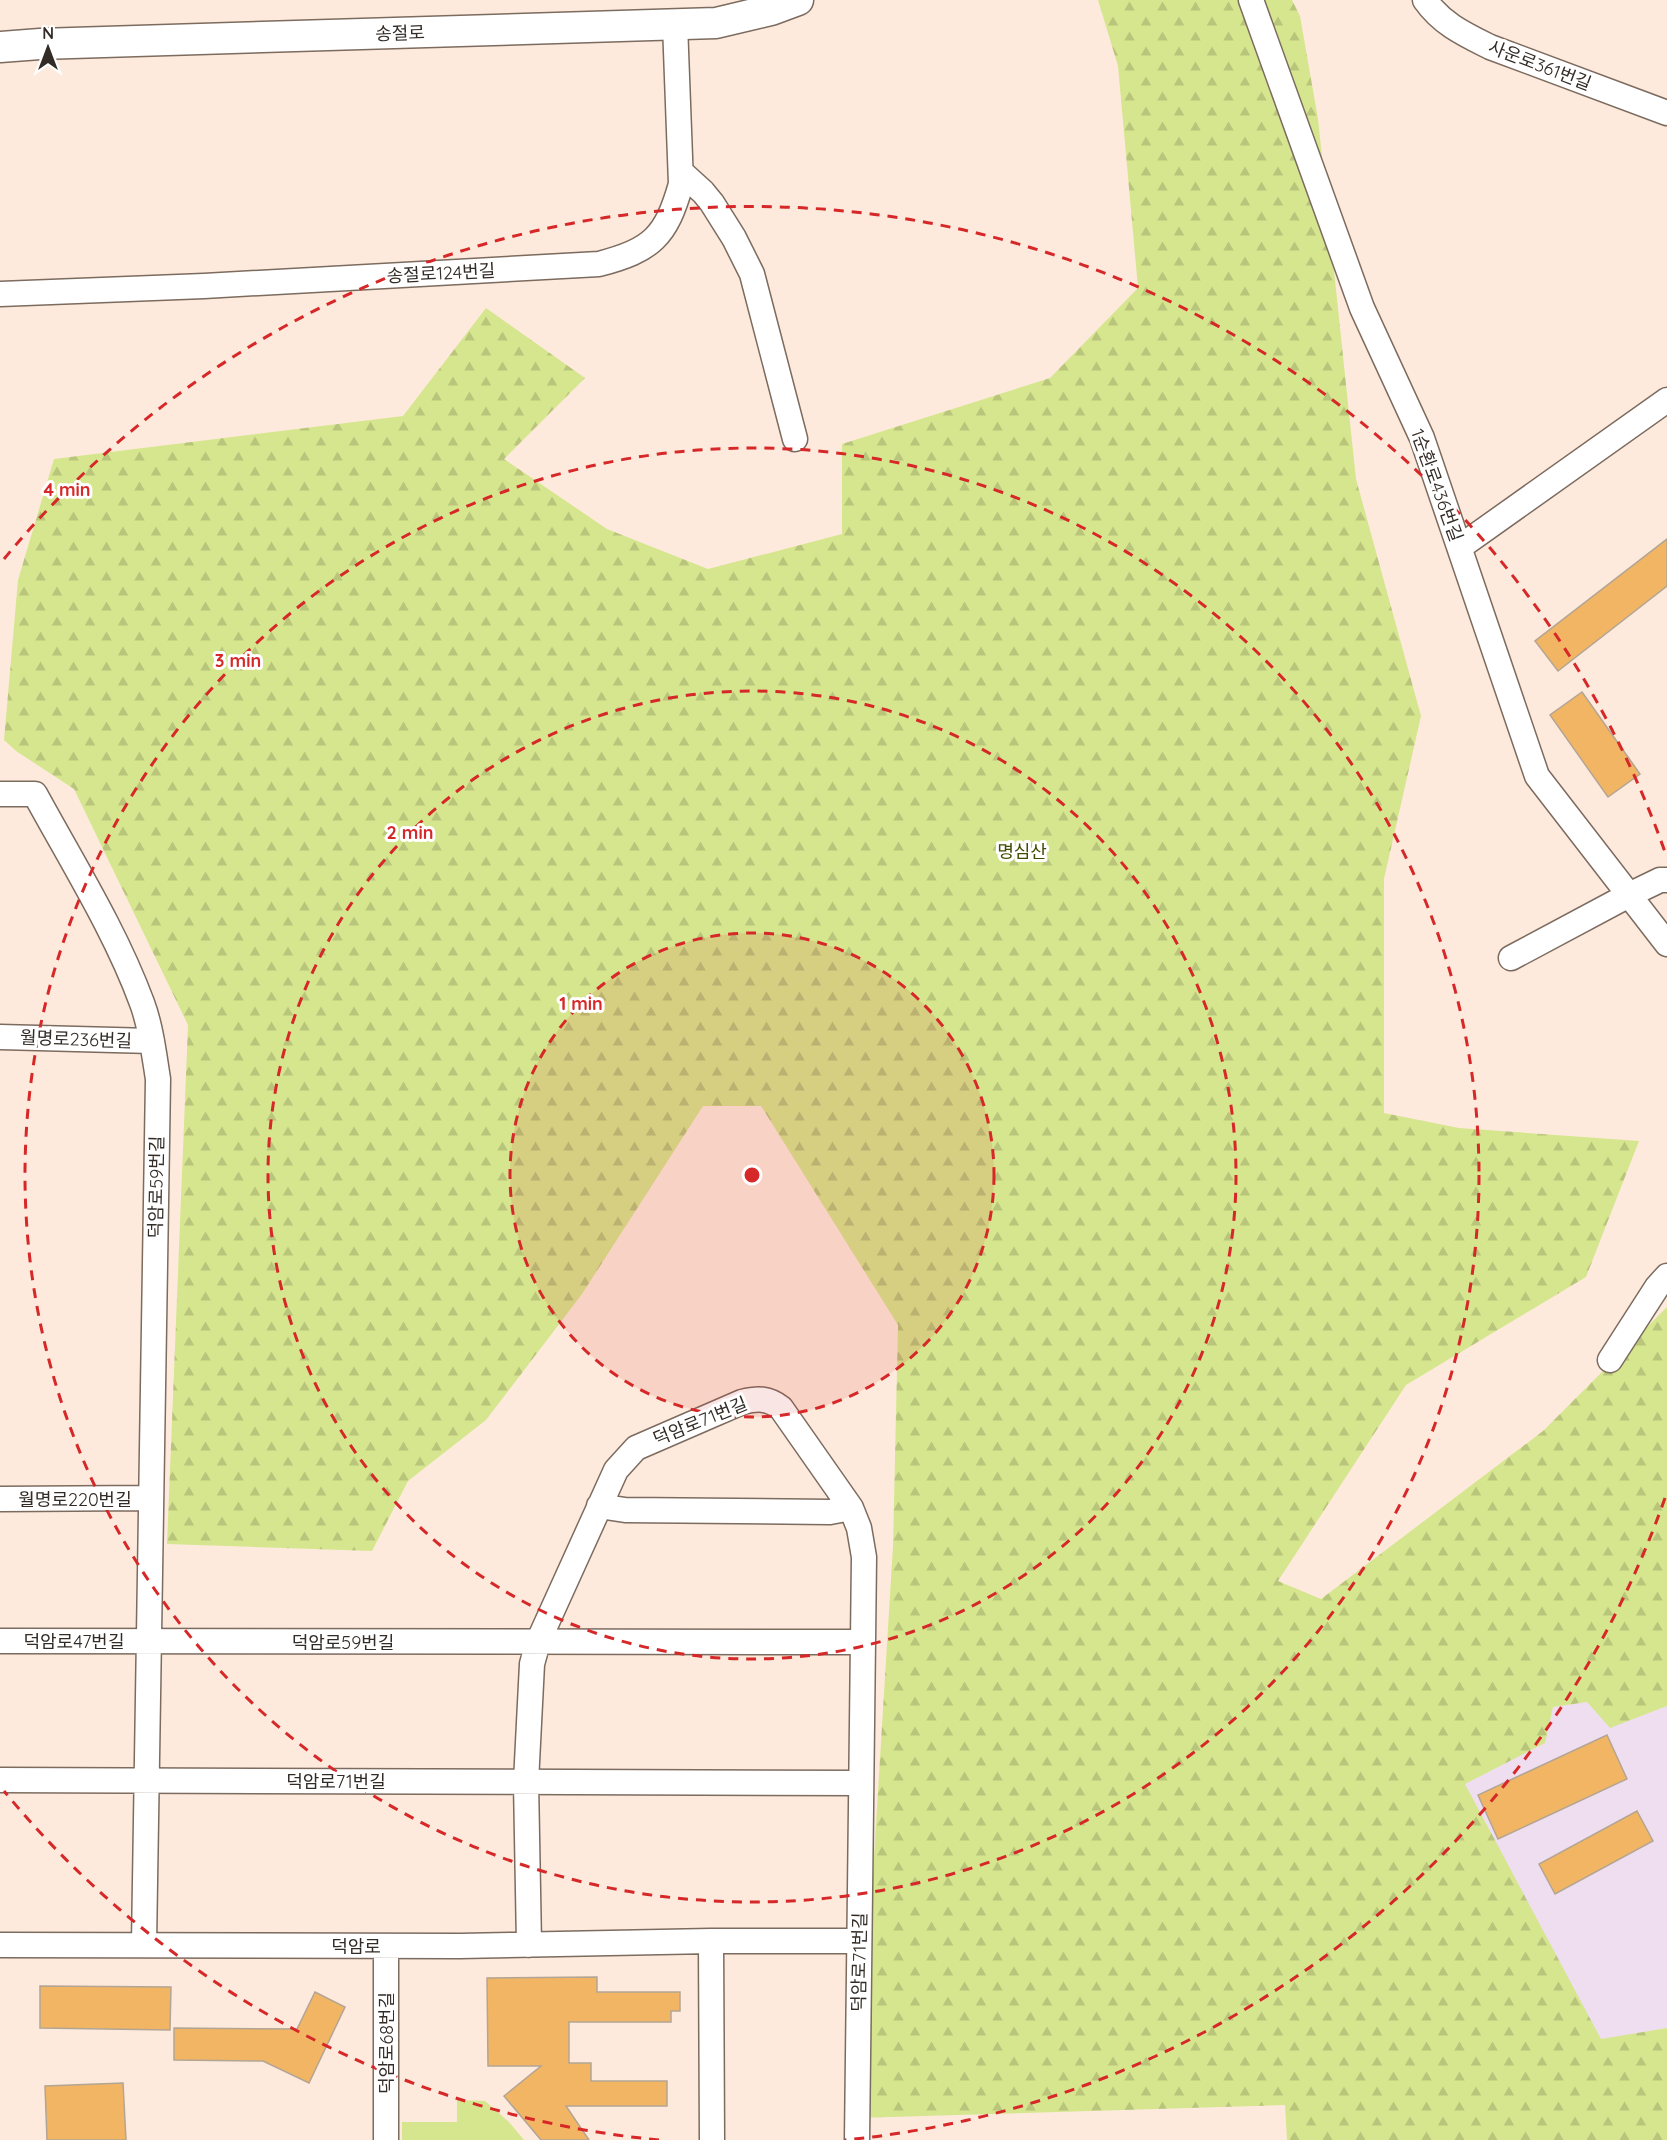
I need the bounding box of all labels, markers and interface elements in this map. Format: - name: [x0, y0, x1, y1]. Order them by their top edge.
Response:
- north arrow: [18, 18, 78, 78]
- street label: 송절로: [375, 21, 425, 45]
- text: N: [42, 23, 54, 43]
- street label: 사운로361번길: [1485, 35, 1595, 95]
- street label: 송절로124번길: [386, 259, 496, 287]
- street label: 1순환로436번길: [1406, 426, 1468, 544]
- text: 4 min: [43, 478, 91, 501]
- text: 3 min: [215, 649, 261, 672]
- text: 2 min: [387, 821, 433, 844]
- park label: 명심산: [997, 840, 1047, 863]
- text: 1 min: [559, 992, 603, 1015]
- street label: 월명로236번길: [20, 1026, 132, 1052]
- street label: 덕암로59번길: [144, 1135, 168, 1239]
- centre of rings: [742, 1165, 762, 1185]
- street label: 덕암로71번길: [650, 1392, 750, 1450]
- street label: 월명로220번길: [18, 1488, 132, 1511]
- street label: 덕암로47번길: [24, 1630, 124, 1653]
- street label: 덕암로59번길: [292, 1631, 394, 1654]
- street label: 덕암로71번길: [286, 1770, 386, 1793]
- street label: 덕암로71번길: [847, 1912, 871, 2012]
- street label: 덕암로: [331, 1935, 381, 1958]
- street label: 덕암로68번길: [375, 1992, 398, 2094]

